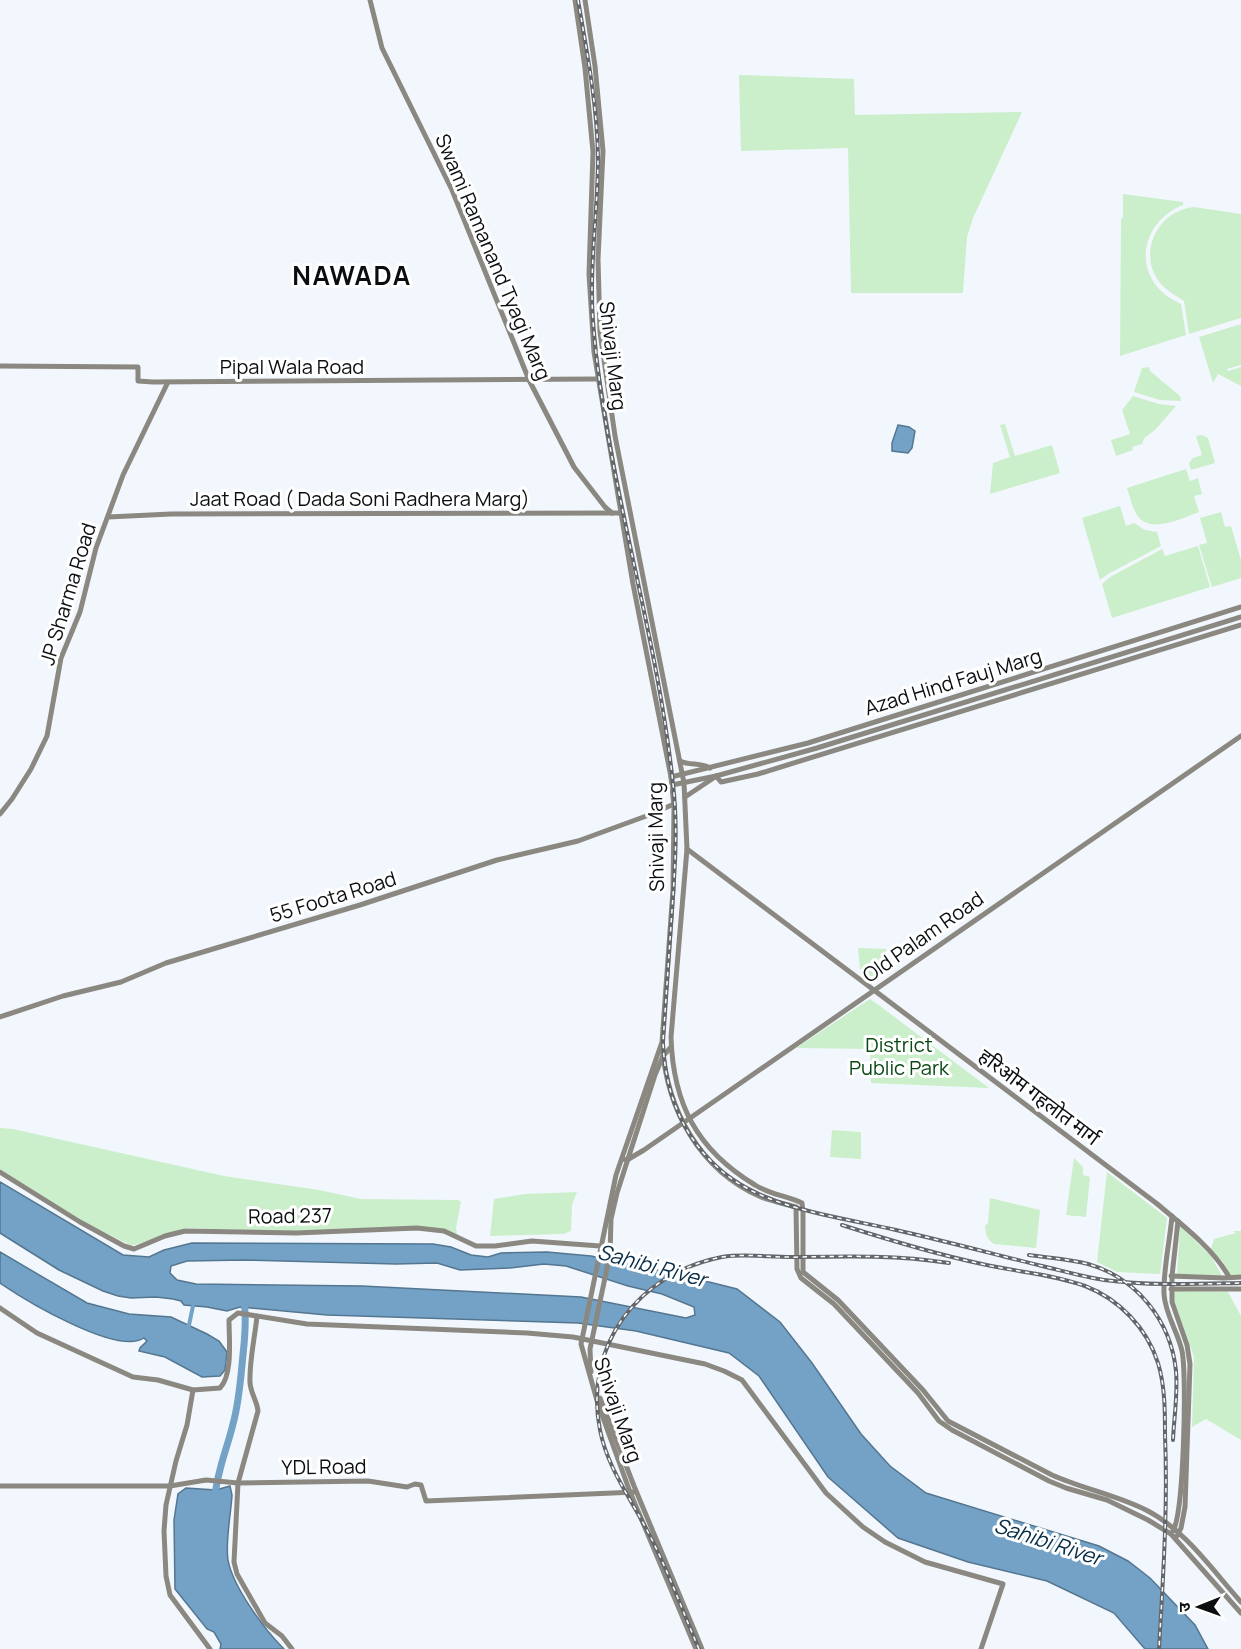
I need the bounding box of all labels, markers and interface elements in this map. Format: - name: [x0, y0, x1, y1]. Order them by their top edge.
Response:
- street label: Swami Ramanand Tyagi Marg: [429, 129, 558, 384]
- district label: NAWADA: [292, 257, 412, 293]
- street label: Shivaji Marg: [593, 300, 634, 412]
- street label: Pipal Wala Road: [220, 353, 364, 380]
- street label: Jaat Road ( Dada Soni Radhera Marg): [190, 485, 530, 512]
- street label: JP Sharma Road: [33, 519, 102, 668]
- street label: Azad Hind Fauj Marg: [861, 642, 1045, 721]
- street label: Shivaji Marg: [641, 782, 670, 892]
- street label: 55 Foota Road: [266, 864, 399, 929]
- street label: Old Palam Road: [857, 885, 989, 988]
- park label: District Public Park: [849, 1031, 950, 1081]
- street label: हरिओम गहलोत मार्ग: [973, 1042, 1106, 1152]
- street label: Road 237: [248, 1201, 332, 1230]
- water label: Sahibi River: [595, 1237, 712, 1294]
- street label: Shivaji Marg: [588, 1354, 649, 1466]
- street label: YDL Road: [281, 1452, 367, 1481]
- water label: Sahibi River: [991, 1510, 1108, 1572]
- north arrow: [1169, 1577, 1229, 1637]
- text: उ: [1173, 1602, 1195, 1612]

